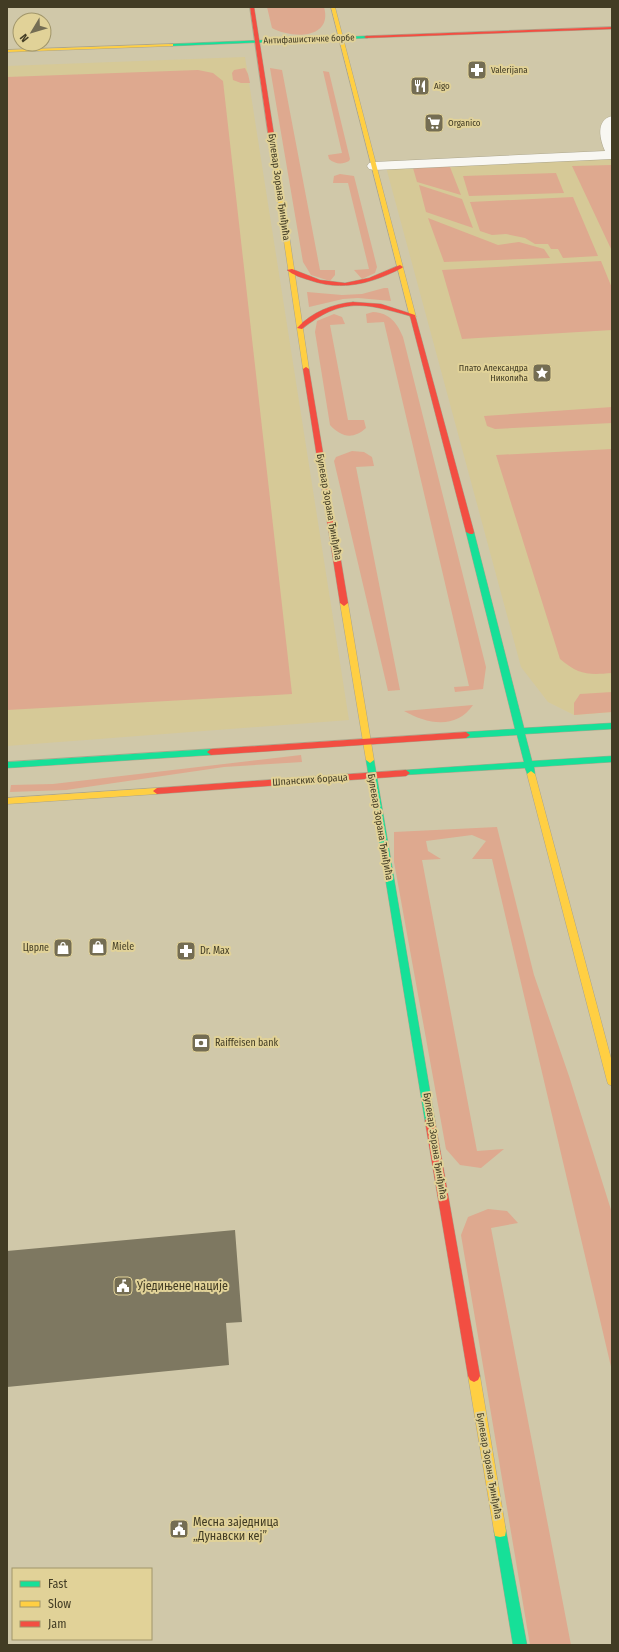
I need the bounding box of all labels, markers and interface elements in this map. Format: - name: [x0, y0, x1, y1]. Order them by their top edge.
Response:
- north arrow: [12, 12, 52, 52]
- text: N: [17, 31, 32, 44]
- street label: Антифашистичке борбе: [263, 32, 355, 46]
- pharmacy icon: Valerijana: [466, 59, 488, 81]
- place label: Valerijana: [491, 65, 528, 75]
- restaurant icon: Aigo: [409, 75, 431, 97]
- place label: Aigo: [434, 81, 450, 91]
- supermarket icon: Organico: [423, 112, 445, 134]
- place label: Organico: [448, 118, 481, 128]
- street label: Булевар Зорана Ђинђића: [266, 133, 292, 241]
- place icon: Плато Александра Николића: [531, 362, 553, 384]
- place label: Плато Александра Николића: [459, 363, 529, 383]
- street label: Булевар Зорана Ђинђића: [314, 453, 344, 561]
- street label: Шпанских бораца: [272, 771, 348, 789]
- street label: Булевар Зорана Ђинђића: [365, 773, 395, 881]
- shop icon: Miele: [87, 936, 109, 958]
- shop icon: Цврле: [52, 937, 74, 959]
- pharmacy icon: Dr. Max: [175, 940, 197, 962]
- place label: Miele: [112, 941, 134, 953]
- place label: Цврле: [23, 942, 49, 954]
- place label: Dr. Max: [200, 945, 230, 957]
- bank icon: Raiffeisen bank: [190, 1032, 212, 1054]
- place label: Raiffeisen bank: [215, 1037, 278, 1049]
- street label: Булевар Зорана Ђинђића: [421, 1092, 449, 1200]
- public building icon: Уједињене нације: [112, 1275, 134, 1297]
- place label: Уједињене нације: [136, 1279, 228, 1293]
- street label: Булевар Зорана Ђинђића: [474, 1412, 504, 1520]
- place label: Месна заједница „Дунавски кеј”: [193, 1515, 279, 1543]
- public building icon: Месна заједница „Дунавски кеј”: [168, 1518, 190, 1540]
- legend: [12, 1568, 152, 1640]
- text: Fast: [48, 1577, 67, 1591]
- text: Slow: [48, 1597, 71, 1611]
- text: Jam: [48, 1617, 66, 1631]

